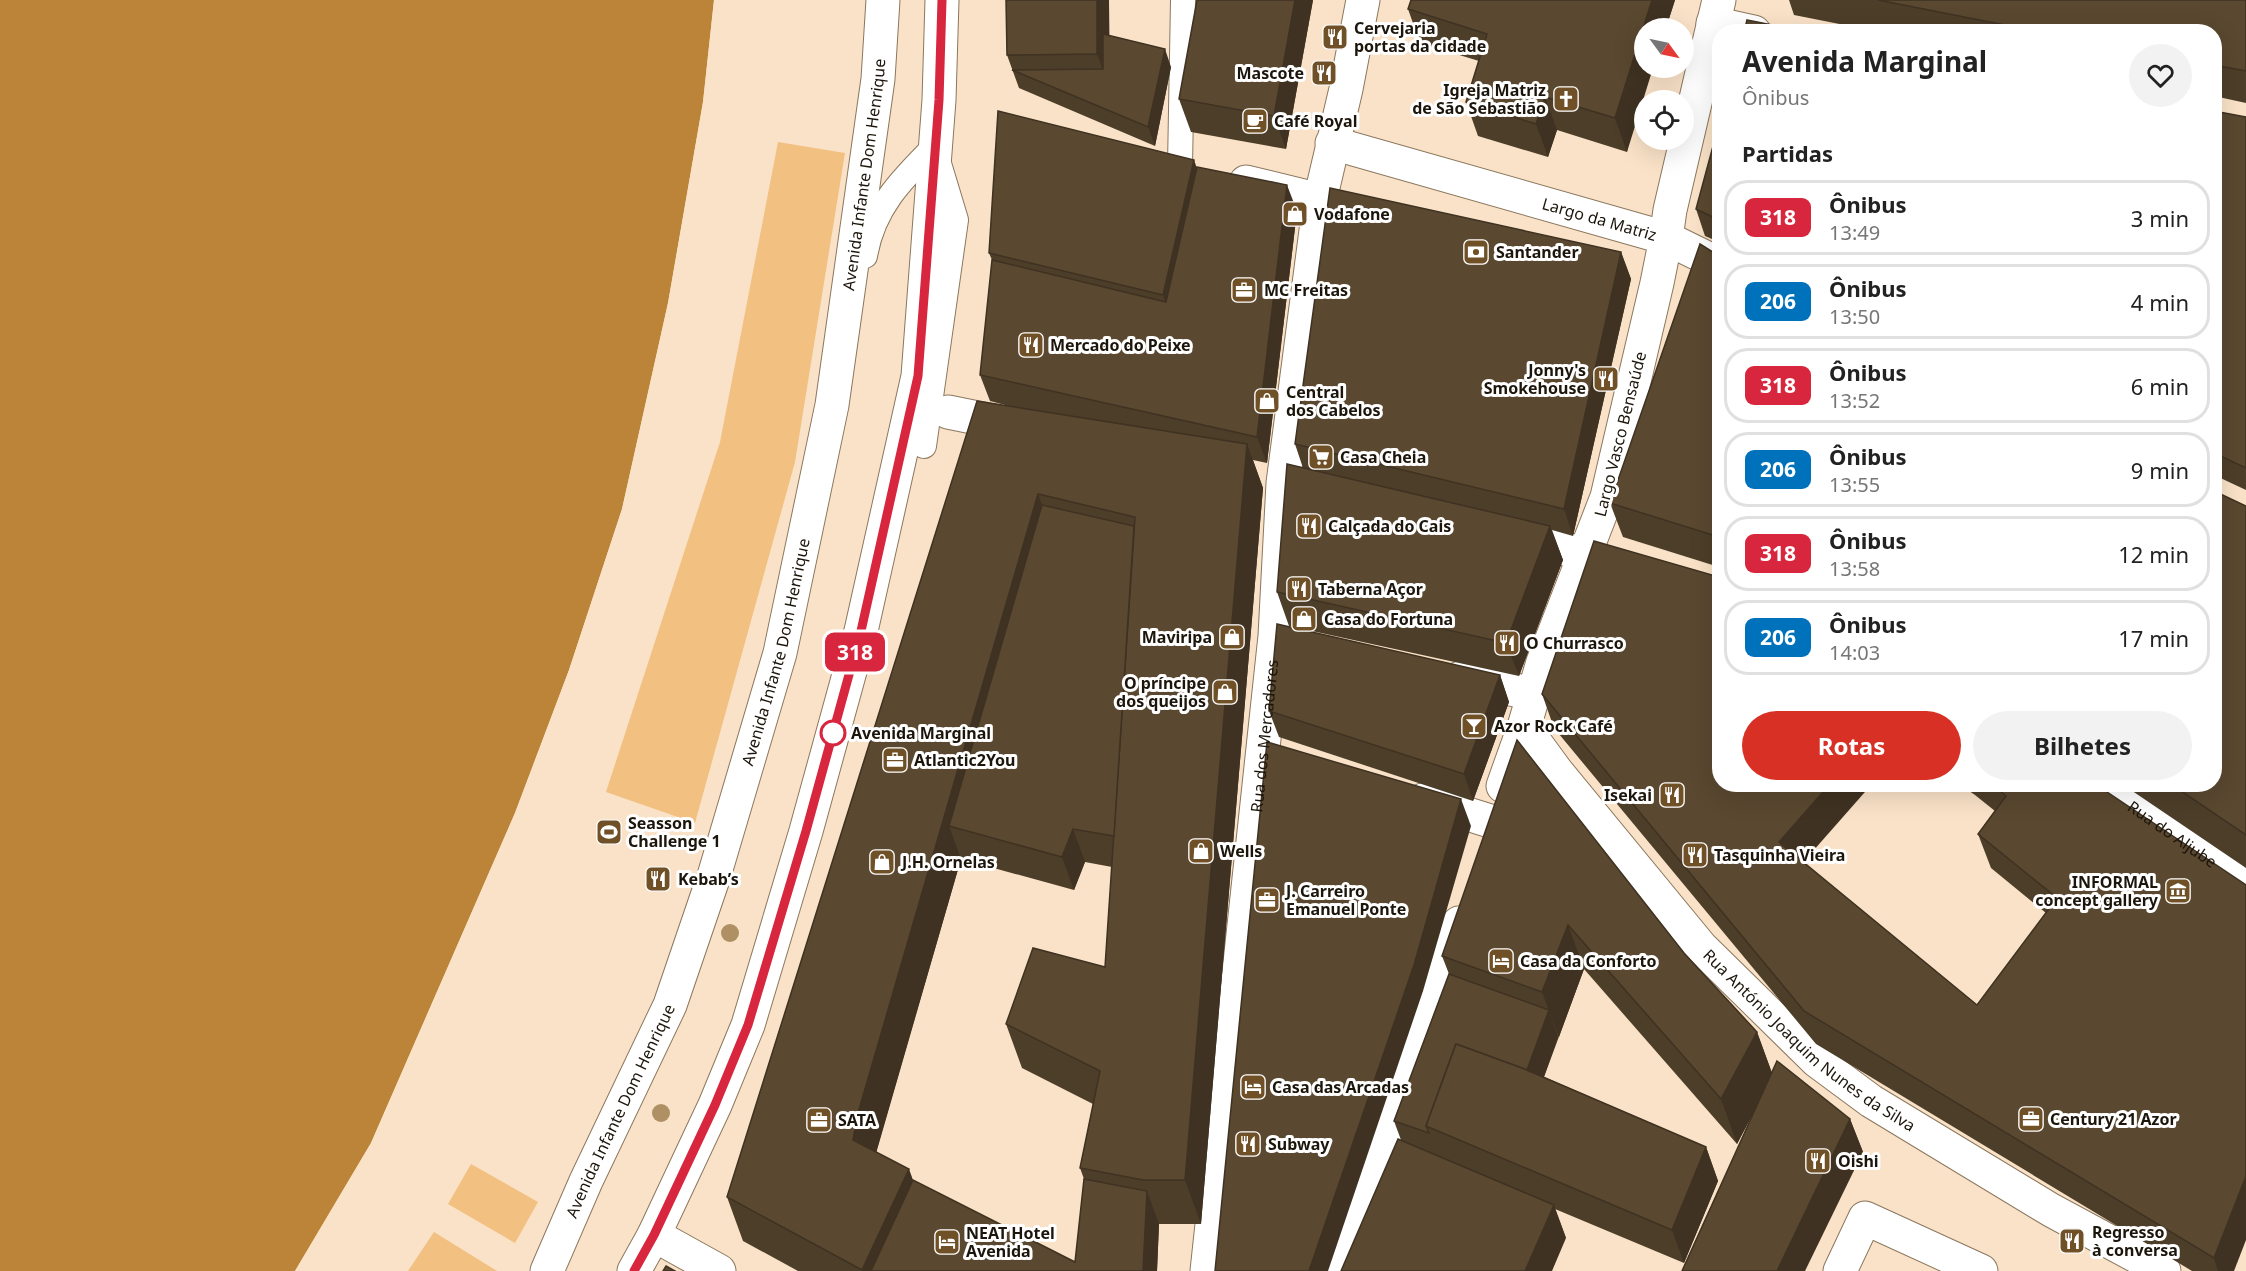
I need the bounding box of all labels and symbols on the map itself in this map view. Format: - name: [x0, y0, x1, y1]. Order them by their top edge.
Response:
- place label: Cervejaria portas da cidade: [1354, 17, 1486, 57]
- north arrow: [1634, 18, 1694, 78]
- restaurant icon: Cervejaria portas da cidade: [1320, 22, 1350, 52]
- street label: Avenida Infante Dom Henrique: [837, 58, 890, 292]
- restaurant icon: Mascote: [1309, 58, 1339, 88]
- place label: Mascote: [1237, 62, 1304, 84]
- place label: Igreja Matriz de São Sebastião: [1412, 79, 1546, 119]
- church icon: Igreja Matriz de São Sebastião: [1551, 84, 1581, 114]
- cafe icon: Café Royal: [1240, 106, 1270, 136]
- place label: Café Royal: [1274, 110, 1357, 132]
- street label: Largo da Matriz: [1540, 192, 1659, 246]
- shop icon: Vodafone: [1280, 199, 1310, 229]
- place label: Vodafone: [1314, 203, 1390, 225]
- bank icon: Santander: [1461, 237, 1491, 267]
- place label: Santander: [1496, 241, 1579, 263]
- office icon: MC Freitas: [1229, 275, 1259, 305]
- place label: MC Freitas: [1264, 279, 1348, 301]
- restaurant icon: Mercado do Peixe: [1016, 330, 1046, 360]
- place label: Mercado do Peixe: [1050, 334, 1191, 356]
- street label: Largo Vasco Bensaúde: [1589, 349, 1651, 519]
- place label: Jonny's Smokehouse: [1484, 359, 1586, 399]
- restaurant icon: Jonny's Smokehouse: [1591, 364, 1621, 394]
- place label: Central dos Cabelos: [1286, 381, 1381, 421]
- shop icon: Central dos Cabelos: [1252, 386, 1282, 416]
- supermarket icon: Casa Cheia: [1306, 442, 1336, 472]
- place label: Casa Cheia: [1340, 446, 1426, 468]
- restaurant icon: Calçada do Cais: [1294, 511, 1324, 541]
- place label: Calçada do Cais: [1328, 515, 1451, 537]
- street label: Avenida Infante Dom Henrique: [736, 536, 815, 768]
- restaurant icon: Taberna Açor: [1284, 574, 1314, 604]
- place label: Taberna Açor: [1318, 578, 1423, 600]
- shop icon: Casa do Fortuna: [1289, 604, 1319, 634]
- place label: Casa do Fortuna: [1324, 608, 1453, 630]
- shop icon: Maviripa: [1217, 622, 1247, 652]
- place label: Maviripa: [1142, 626, 1212, 648]
- restaurant icon: O Churrasco: [1492, 628, 1522, 658]
- line badge: 318: [820, 632, 890, 672]
- place label: O Churrasco: [1526, 632, 1624, 654]
- street label: Rua dos Mercadores: [1245, 659, 1283, 814]
- place label: O príncipe dos queijos: [1116, 672, 1206, 712]
- shop icon: O príncipe dos queijos: [1210, 677, 1240, 707]
- bar icon: Azor Rock Café: [1459, 711, 1489, 741]
- place label: Azor Rock Café: [1494, 715, 1613, 737]
- marker: Avenida Marginal: [820, 720, 846, 746]
- place label: Avenida Marginal: [851, 722, 991, 744]
- office icon: Atlantic2You: [880, 745, 910, 775]
- place label: Atlantic2You: [914, 749, 1016, 771]
- restaurant icon: Isekai: [1657, 780, 1687, 810]
- place label: Isekai: [1604, 784, 1652, 806]
- street label: Rua do Aljube: [2123, 795, 2221, 873]
- place label: Seasson Challenge 1: [628, 812, 721, 852]
- sports icon: Seasson Challenge 1: [594, 817, 624, 847]
- shop icon: Wells: [1186, 836, 1216, 866]
- place label: Wells: [1220, 840, 1262, 862]
- restaurant icon: Tasquinha Vieira: [1680, 840, 1710, 870]
- place label: Tasquinha Vieira: [1714, 844, 1845, 866]
- shop icon: J.H. Ornelas: [867, 847, 897, 877]
- place label: J.H. Ornelas: [900, 851, 995, 873]
- restaurant icon: Kebab’s: [643, 864, 673, 894]
- place label: Kebab’s: [678, 868, 739, 890]
- place label: INFORMAL concept gallery: [2035, 871, 2159, 911]
- museum icon: INFORMAL concept gallery: [2163, 876, 2193, 906]
- place label: J. Carreiro Emanuel Ponte: [1284, 880, 1406, 920]
- office icon: J. Carreiro Emanuel Ponte: [1252, 885, 1282, 915]
- street label: Rua António Joaquim Nunes da Silva: [1698, 944, 1919, 1136]
- hotel icon: Casa da Conforto: [1486, 946, 1516, 976]
- place label: Casa da Conforto: [1520, 950, 1656, 972]
- street label: Avenida Infante Dom Henrique: [560, 1000, 680, 1221]
- hotel icon: Casa das Arcadas: [1238, 1072, 1268, 1102]
- place label: Casa das Arcadas: [1272, 1076, 1409, 1098]
- office icon: Century 21 Azor: [2016, 1104, 2046, 1134]
- office icon: SATA: [804, 1105, 834, 1135]
- place label: Century 21 Azor: [2050, 1108, 2177, 1130]
- place label: SATA: [838, 1109, 877, 1131]
- restaurant icon: Subway: [1233, 1129, 1263, 1159]
- place label: Subway: [1268, 1133, 1330, 1155]
- restaurant icon: Oishi: [1803, 1146, 1833, 1176]
- place label: Oishi: [1838, 1150, 1879, 1172]
- place label: Regresso à conversa: [2092, 1221, 2178, 1261]
- place label: NEAT Hotel Avenida: [966, 1222, 1055, 1262]
- restaurant icon: Regresso à conversa: [2057, 1226, 2087, 1256]
- hotel icon: NEAT Hotel Avenida: [932, 1227, 962, 1257]

